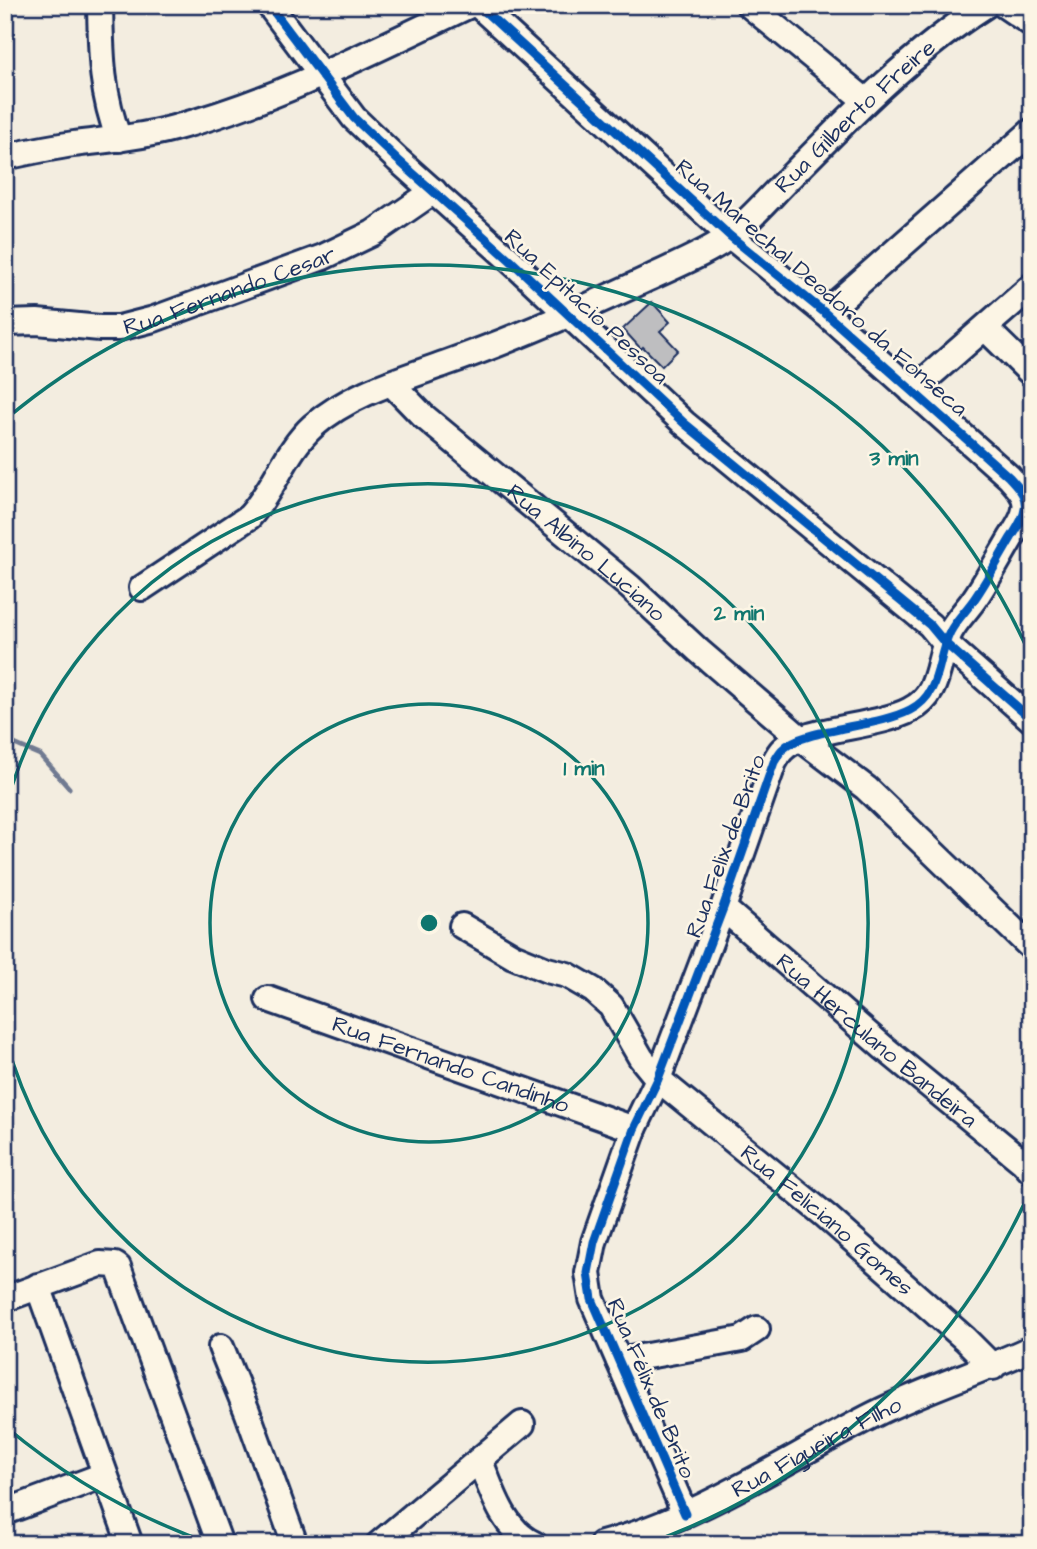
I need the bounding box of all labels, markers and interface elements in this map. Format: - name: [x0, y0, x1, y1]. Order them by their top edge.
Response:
- street label: Rua Gilberto Freire: [768, 32, 943, 201]
- street label: Rua Marechal Deodoro da Fonseca: [668, 152, 975, 424]
- street label: Rua Epitacio Pessoa: [497, 222, 676, 392]
- street label: Rua Fernando Cesar: [120, 238, 342, 343]
- text: 3 min: [868, 444, 919, 473]
- street label: Rua Albino Luciano: [500, 477, 673, 630]
- text: 2 min: [713, 599, 765, 628]
- street label: Rua Felix de Brito: [678, 750, 774, 942]
- text: 1 min: [563, 754, 605, 783]
- centre of rings: [417, 911, 441, 935]
- street label: Rua Herculano Bandeira: [769, 946, 984, 1136]
- street label: Rua Fernando Candinho: [328, 1008, 573, 1122]
- street label: Rua Feliciano Gomes: [733, 1137, 920, 1304]
- street label: Rua Félix de Brito: [599, 1293, 703, 1483]
- street label: Rua Figueira Filho: [726, 1389, 907, 1506]

